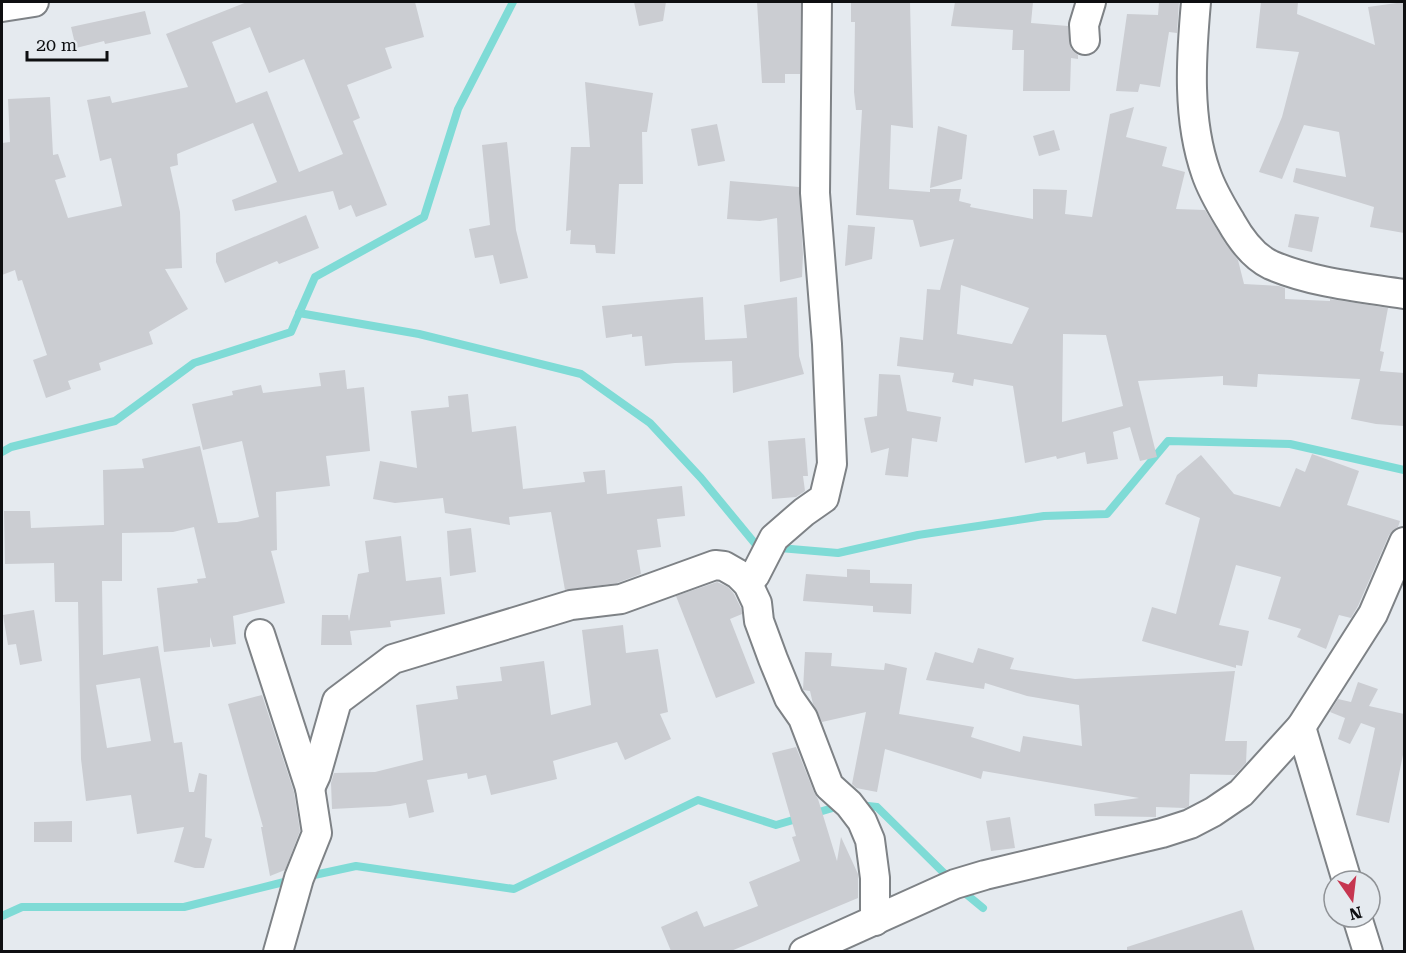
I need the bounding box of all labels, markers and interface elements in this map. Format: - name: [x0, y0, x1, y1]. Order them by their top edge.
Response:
- scale bar: [27, 24, 106, 62]
- text: 20 m: [36, 34, 77, 55]
- north arrow: [1322, 869, 1382, 929]
- text: N: [1347, 902, 1364, 924]

